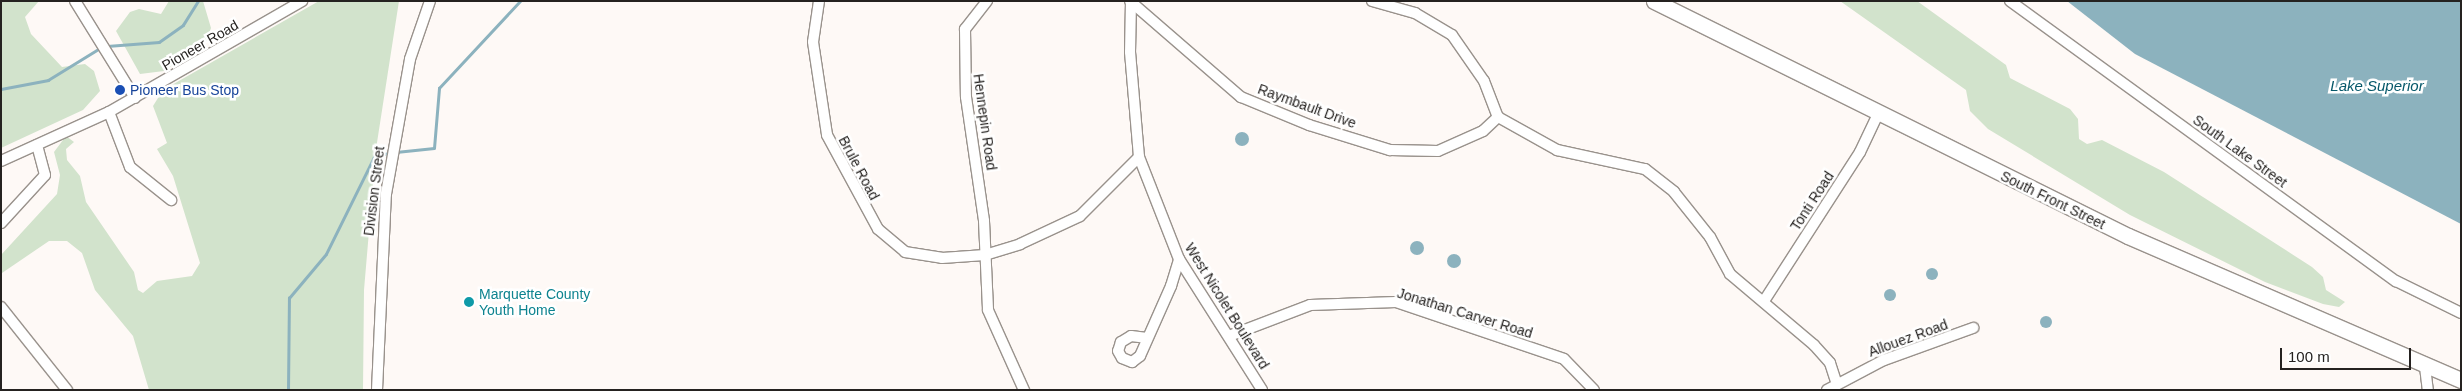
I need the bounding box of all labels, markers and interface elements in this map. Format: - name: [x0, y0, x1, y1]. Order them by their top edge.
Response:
- street label: Pioneer Road: [159, 16, 241, 74]
- street label: Hennepin Road: [970, 73, 1000, 171]
- water label: Lake Superior: [2330, 77, 2424, 95]
- street label: Raymbault Drive: [1256, 80, 1358, 132]
- place label: Pioneer Bus Stop: [130, 82, 239, 98]
- marker: Pioneer Bus Stop: [114, 84, 126, 96]
- street label: South Lake Street: [2190, 111, 2290, 191]
- street label: Brule Road: [835, 133, 883, 203]
- street label: Division Street: [360, 145, 388, 237]
- street label: South Front Street: [1998, 167, 2108, 233]
- street label: Tonti Road: [1787, 168, 1837, 234]
- street label: West Nicolet Boulevard: [1181, 240, 1273, 372]
- street label: Jonathan Carver Road: [1395, 284, 1535, 342]
- place label: Marquette County Youth Home: [479, 286, 590, 318]
- marker: Marquette County Youth Home: [463, 296, 475, 308]
- street label: Allouez Road: [1866, 316, 1950, 360]
- scale bar: [2282, 338, 2413, 370]
- text: 100 m: [2288, 348, 2330, 365]

